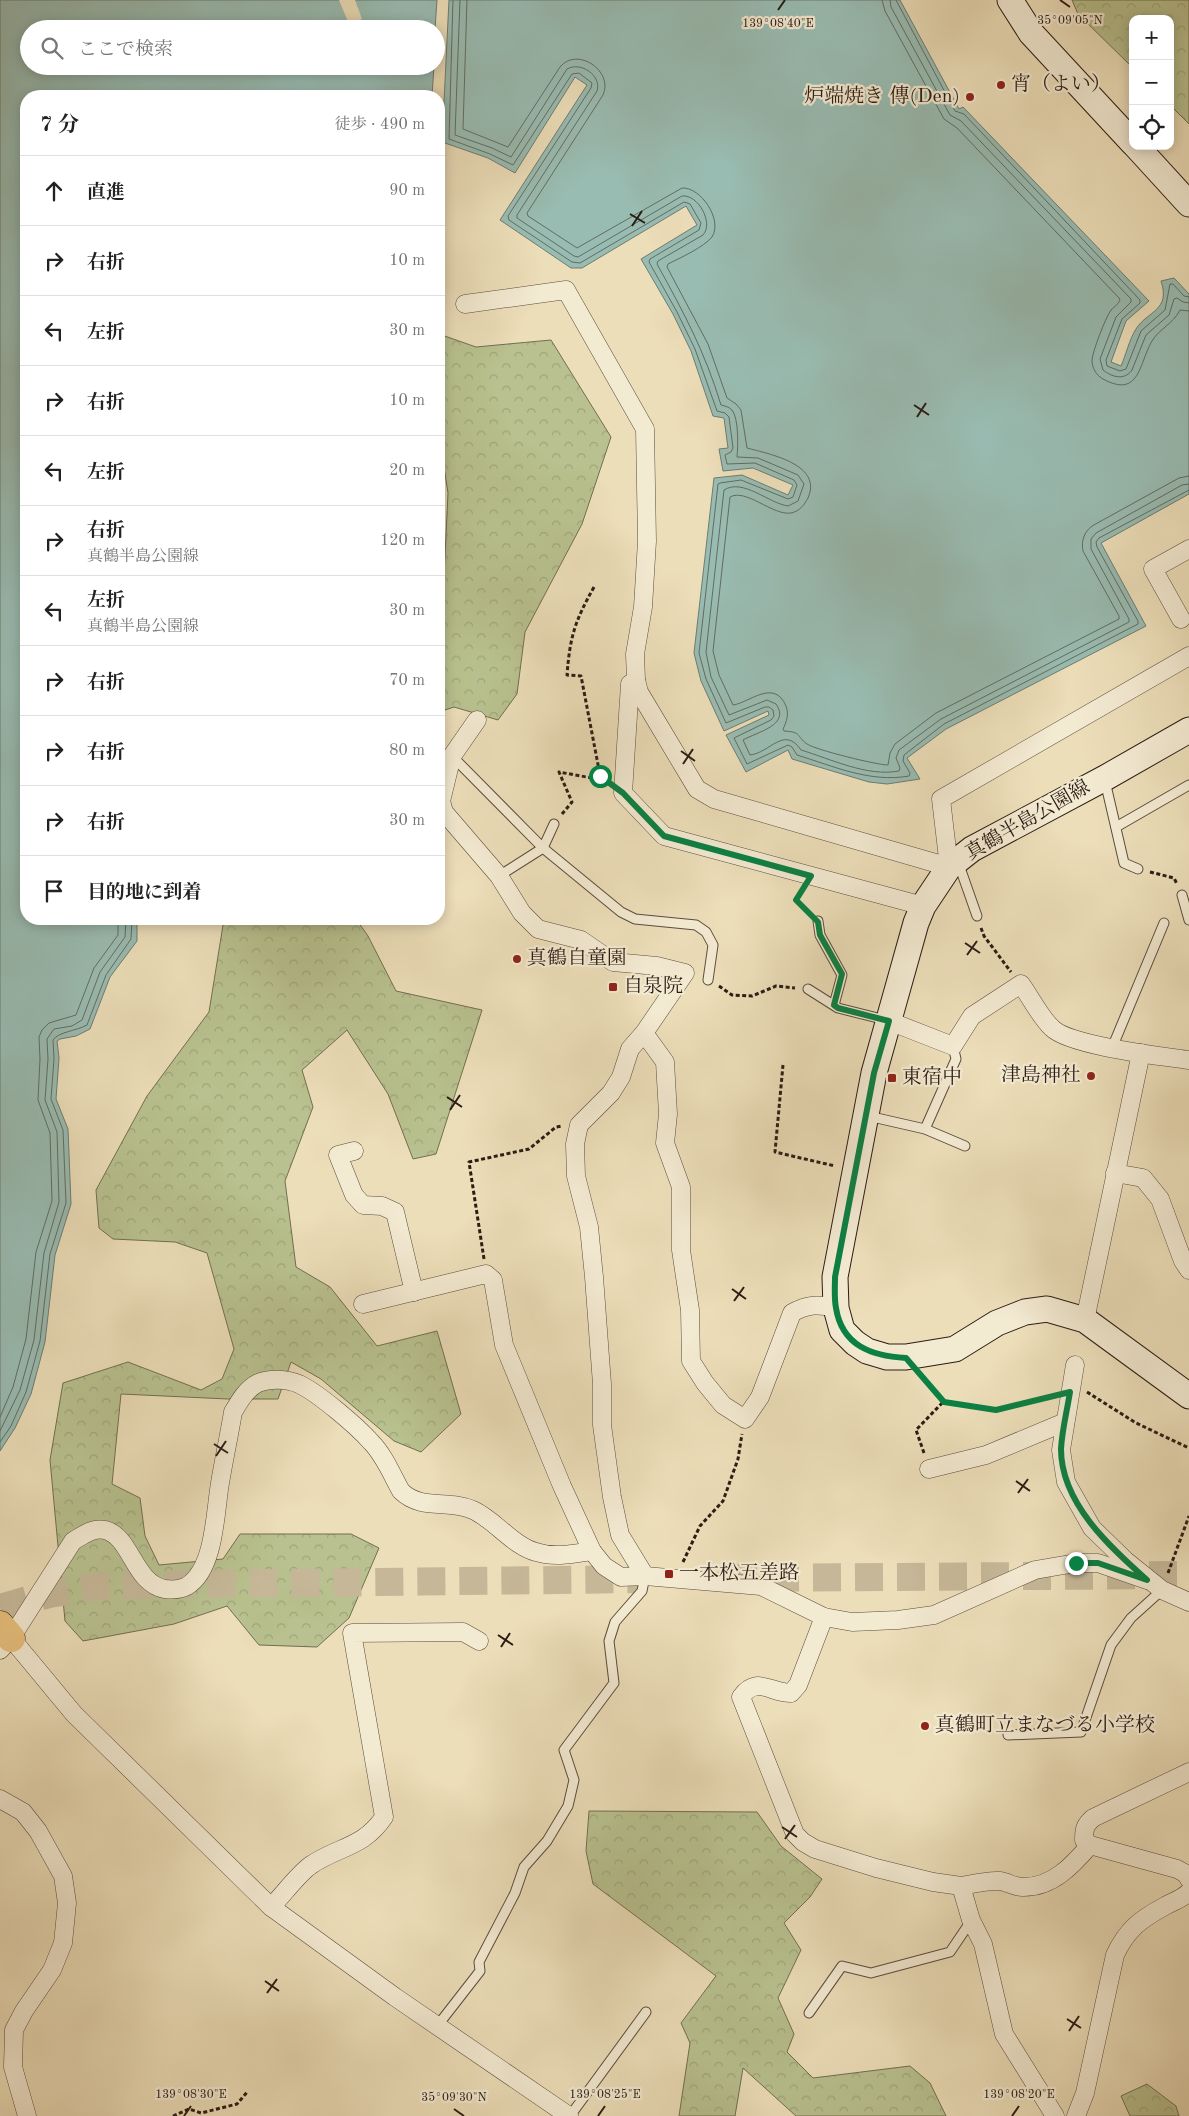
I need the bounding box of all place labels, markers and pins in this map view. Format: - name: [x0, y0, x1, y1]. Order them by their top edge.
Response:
- place label: 宵（よい）: [1011, 73, 1111, 95]
- marker: 宵（よい）: [995, 79, 1007, 91]
- place label: 炉端焼き 傳(Den): [804, 85, 960, 107]
- marker: 炉端焼き 傳(Den): [964, 91, 976, 103]
- place label: 真鶴自童園: [527, 947, 627, 969]
- marker: 真鶴自童園: [511, 953, 523, 965]
- place label: 自泉院: [623, 975, 683, 997]
- marker: 自泉院: [607, 981, 619, 993]
- place label: 津島神社: [1001, 1064, 1081, 1086]
- place label: 東宿中: [902, 1066, 962, 1088]
- marker: 津島神社: [1085, 1070, 1097, 1082]
- marker: 東宿中: [886, 1072, 898, 1084]
- place label: 一本松五差路: [679, 1562, 799, 1584]
- marker: 一本松五差路: [663, 1568, 675, 1580]
- place label: 真鶴町立まなづる小学校: [935, 1714, 1155, 1736]
- marker: 真鶴町立まなづる小学校: [919, 1720, 931, 1732]

